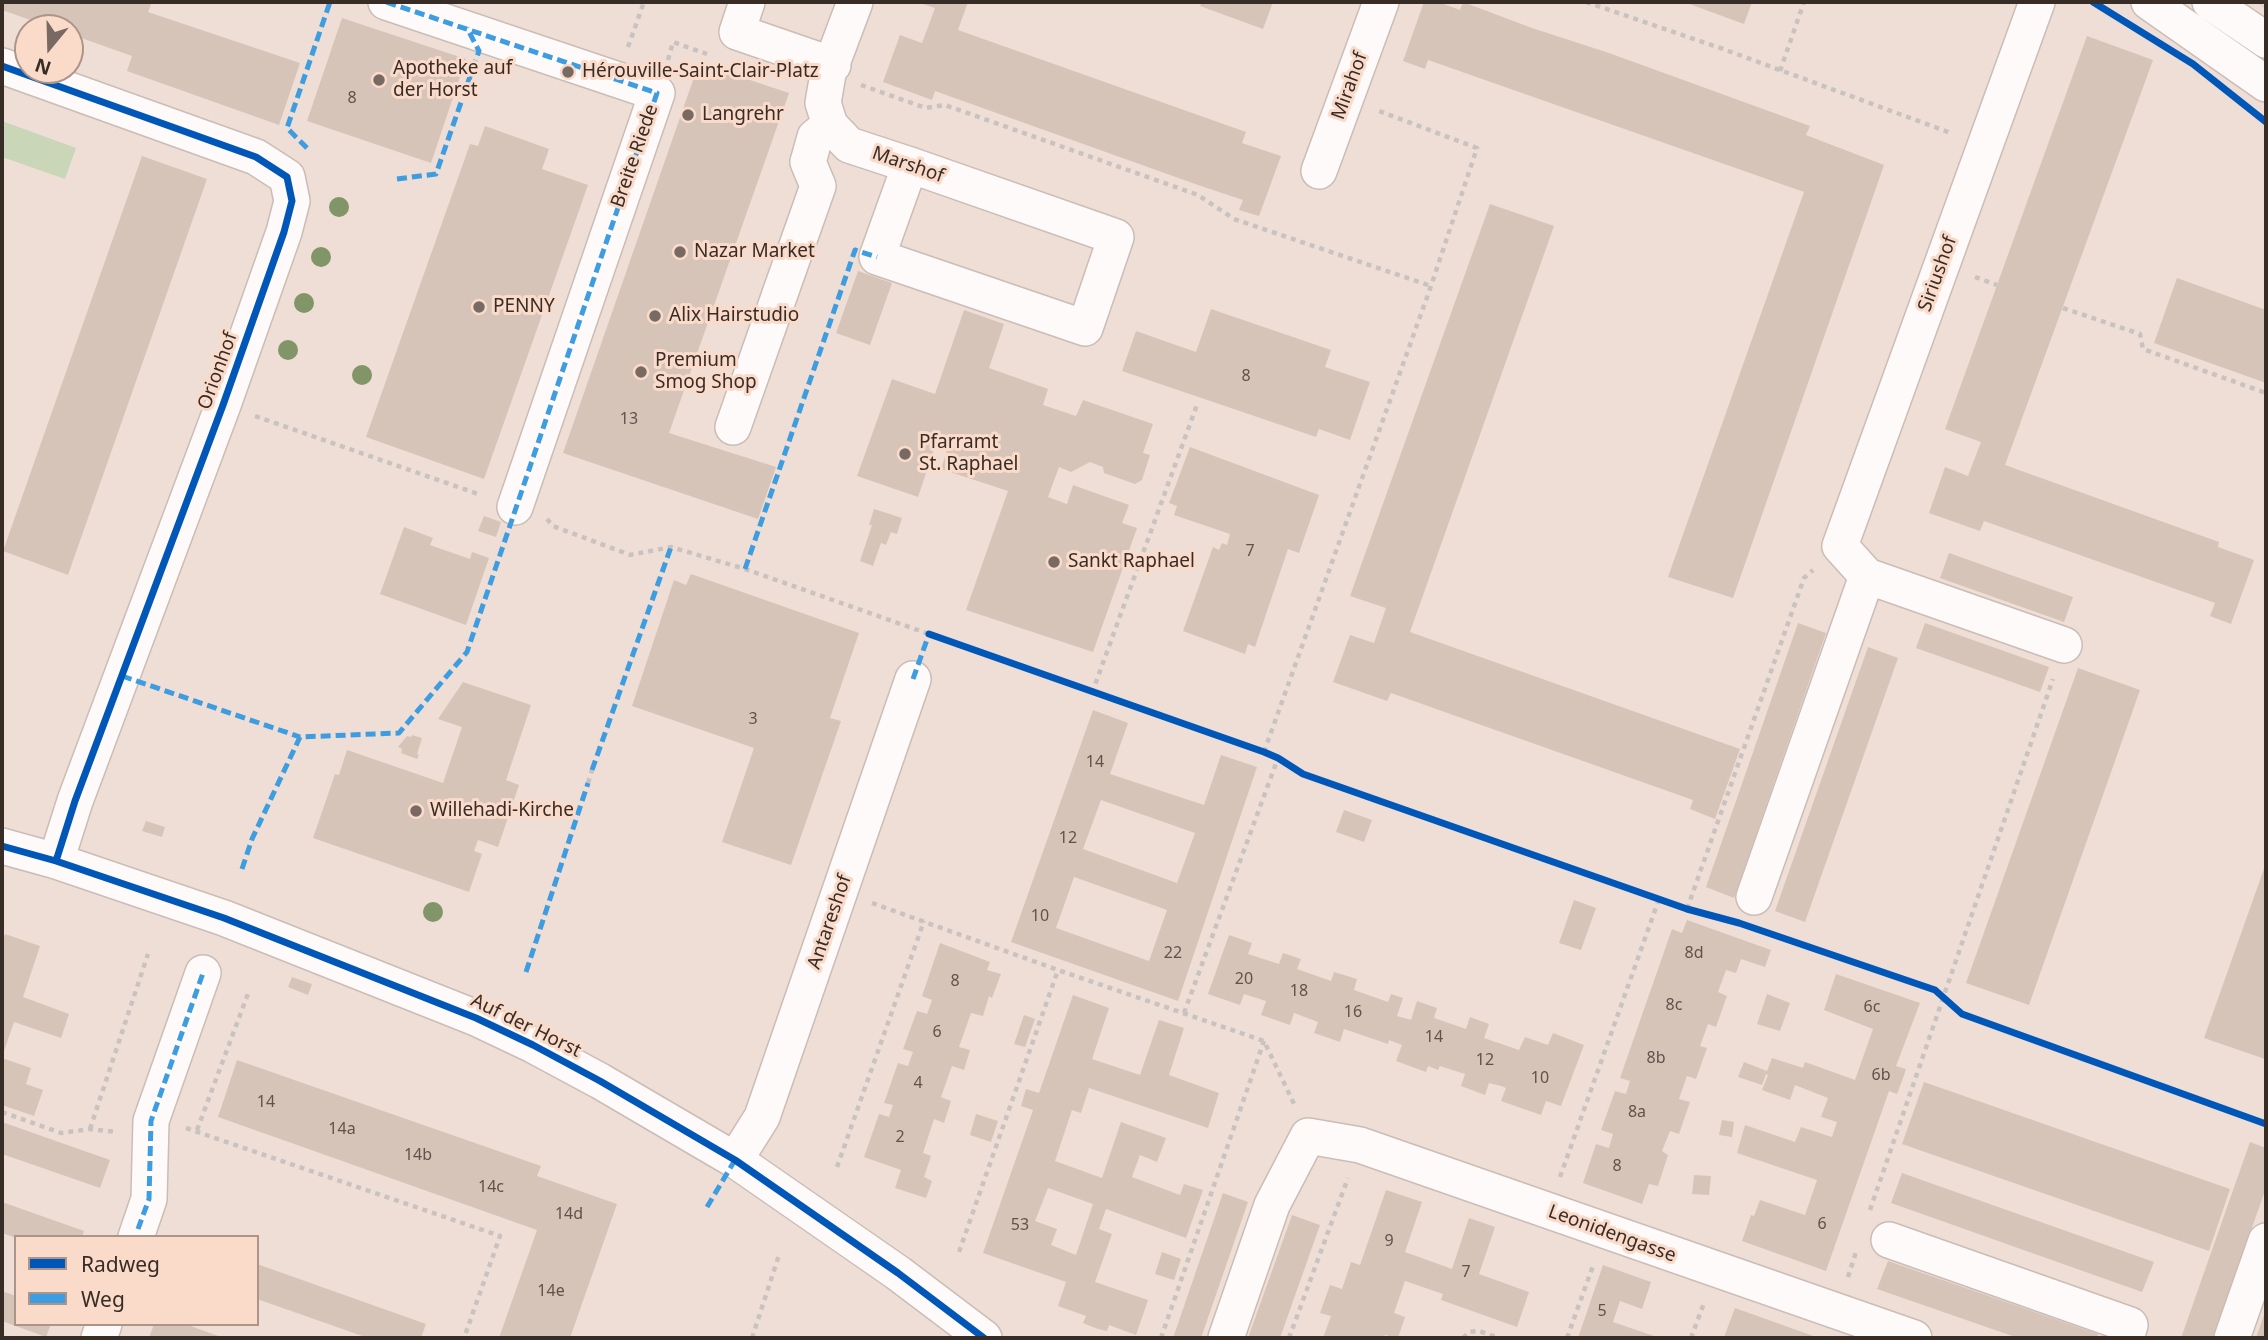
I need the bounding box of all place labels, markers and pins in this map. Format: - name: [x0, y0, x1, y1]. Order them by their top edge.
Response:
- place label: Apotheke auf der Horst: [393, 58, 512, 102]
- place label: Hérouville-Saint-Clair-Platz: [582, 61, 819, 83]
- marker: Hérouville-Saint-Clair-Platz: [560, 64, 576, 80]
- marker: Apotheke auf der Horst: [371, 72, 387, 88]
- place label: Langrehr: [702, 104, 784, 126]
- marker: Langrehr: [680, 107, 696, 123]
- place label: Nazar Market: [694, 241, 815, 263]
- marker: Nazar Market: [672, 244, 688, 260]
- place label: PENNY: [493, 296, 555, 318]
- marker: PENNY: [471, 299, 487, 315]
- place label: Alix Hairstudio: [669, 305, 799, 327]
- marker: Alix Hairstudio: [647, 308, 663, 324]
- place label: Premium Smog Shop: [655, 350, 757, 394]
- marker: Premium Smog Shop: [633, 364, 649, 380]
- place label: Pfarramt St. Raphael: [919, 432, 1019, 476]
- marker: Pfarramt St. Raphael: [897, 446, 913, 462]
- place label: Sankt Raphael: [1068, 551, 1195, 573]
- marker: Sankt Raphael: [1046, 554, 1062, 570]
- place label: Willehadi-Kirche: [430, 800, 574, 822]
- marker: Willehadi-Kirche: [408, 803, 424, 819]

